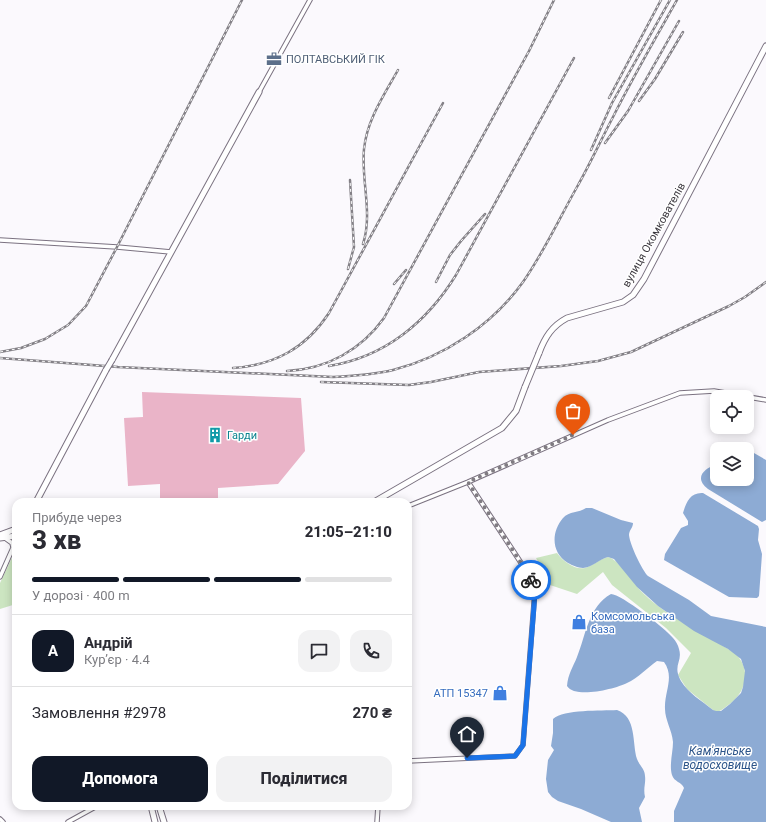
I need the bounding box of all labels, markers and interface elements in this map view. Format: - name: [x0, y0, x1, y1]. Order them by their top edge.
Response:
- office icon: ПОЛТАВСЬКИЙ ГІК: [265, 50, 283, 68]
- place label: ПОЛТАВСЬКИЙ ГІК: [286, 53, 386, 66]
- street label: вулиця Окомкователів: [620, 180, 688, 290]
- map controls: [710, 390, 754, 486]
- button: locate: [710, 390, 754, 434]
- pin: [556, 394, 590, 435]
- icon: bag: [562, 400, 584, 422]
- building icon: Гарди: [206, 426, 224, 444]
- place label: Гарди: [227, 429, 257, 442]
- button: layers: [710, 442, 754, 486]
- text: Прибуде через: [32, 510, 122, 525]
- text: 21:05–21:10: [305, 523, 392, 541]
- text: 3 хв: [32, 525, 81, 555]
- courier: [511, 560, 551, 600]
- icon: bike: [520, 569, 542, 591]
- text: У дорозі · 400 m: [32, 588, 130, 603]
- place label: Комсомольська база: [591, 610, 675, 636]
- shop icon: Комсомольська база: [570, 613, 588, 631]
- button: chat: [298, 630, 340, 672]
- button: phone: [350, 630, 392, 672]
- text: Андрій: [84, 634, 133, 652]
- text: А: [48, 642, 58, 660]
- text: Кур’єр · 4.4: [84, 652, 150, 667]
- shop icon: АТП 15347: [491, 684, 509, 702]
- place label: АТП 15347: [433, 687, 488, 700]
- text: Замовлення #2978: [32, 704, 166, 722]
- text: 270 ₴: [352, 704, 392, 722]
- pin: [450, 717, 484, 758]
- icon: home: [456, 723, 478, 745]
- water label: Кам'янське водосховище: [683, 744, 757, 772]
- button: Допомога: [32, 756, 208, 802]
- button: Поділитися: [216, 756, 392, 802]

